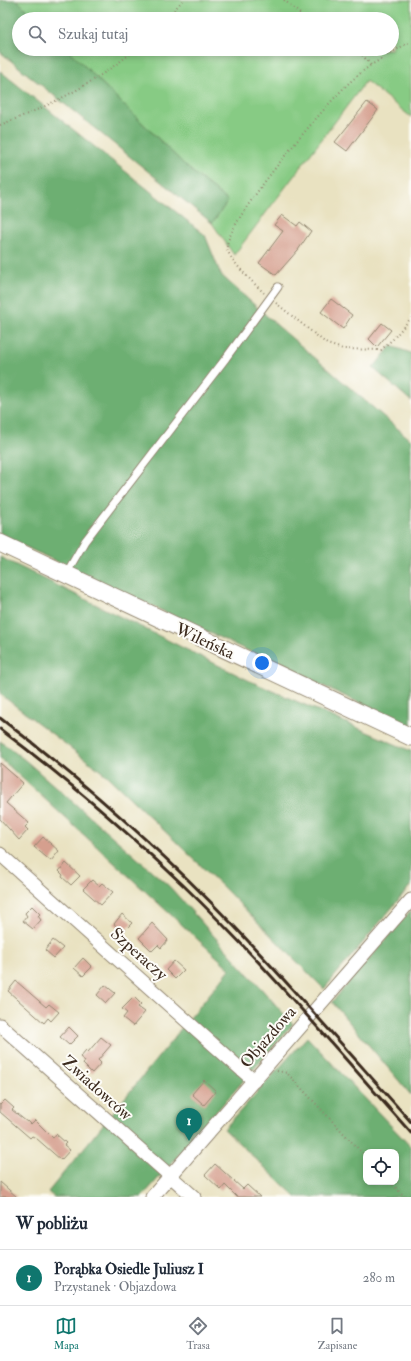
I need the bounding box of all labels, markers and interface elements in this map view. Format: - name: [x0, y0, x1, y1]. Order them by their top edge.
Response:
- search box: [12, 12, 399, 56]
- icon: search: [26, 23, 48, 45]
- text: Szukaj tutaj: [58, 25, 128, 44]
- street label: Wileńska: [171, 618, 239, 664]
- your location: [252, 653, 272, 673]
- street label: Szperaczy: [106, 923, 172, 986]
- street label: Objazdowa: [235, 1001, 301, 1072]
- street label: Zwiadowców: [58, 1051, 137, 1125]
- pin: 1: [176, 1108, 202, 1141]
- map controls: [363, 1149, 399, 1185]
- button: locate: [363, 1149, 399, 1185]
- text: W pobliżu: [16, 1213, 88, 1234]
- text: Porąbka Osiedle Juliusz I: [54, 1260, 204, 1279]
- text: 1: [27, 1270, 31, 1286]
- text: 280 m: [363, 1270, 395, 1286]
- text: Przystanek · Objazdowa: [54, 1279, 176, 1295]
- tab: Mapa: [54, 1315, 79, 1352]
- tab: Trasa: [186, 1315, 210, 1352]
- tab: Zapisane: [318, 1315, 357, 1352]

